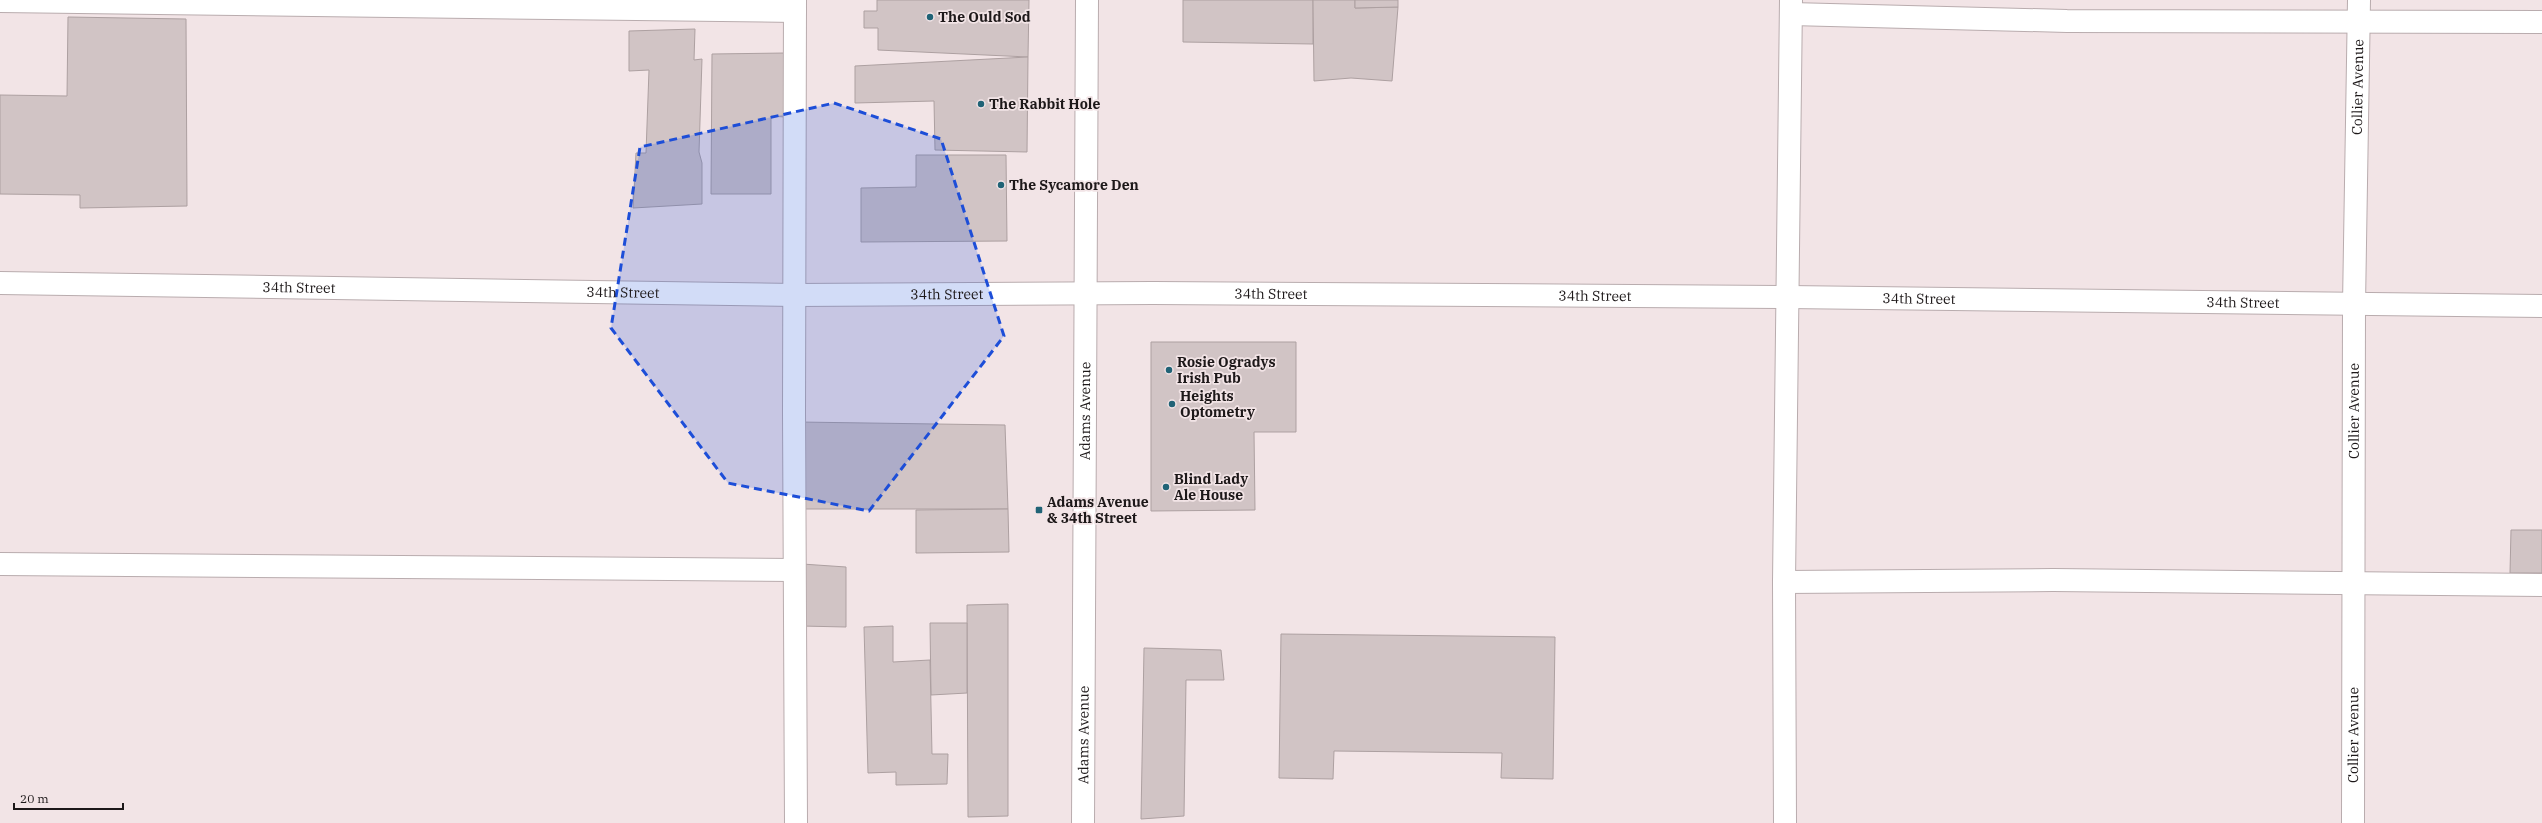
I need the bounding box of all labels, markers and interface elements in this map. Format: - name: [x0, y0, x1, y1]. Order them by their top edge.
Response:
- place label: The Ould Sod: [938, 8, 1031, 26]
- marker: The Ould Sod: [925, 12, 935, 22]
- street label: Collier Avenue: [2348, 39, 2367, 135]
- place label: The Rabbit Hole: [989, 95, 1100, 113]
- marker: The Rabbit Hole: [976, 99, 986, 109]
- place label: The Sycamore Den: [1009, 176, 1139, 194]
- marker: The Sycamore Den: [996, 180, 1006, 190]
- street label: 34th Street: [262, 278, 336, 297]
- street label: 34th Street: [586, 283, 660, 302]
- street label: 34th Street: [910, 285, 984, 303]
- street label: 34th Street: [1234, 285, 1308, 303]
- street label: 34th Street: [1558, 287, 1632, 305]
- street label: 34th Street: [1882, 289, 1956, 308]
- street label: 34th Street: [2206, 293, 2280, 312]
- place label: Rosie Ogradys Irish Pub: [1177, 353, 1276, 387]
- street label: Adams Avenue: [1076, 362, 1094, 460]
- street label: Collier Avenue: [2345, 363, 2363, 459]
- marker: Rosie Ogradys Irish Pub: [1164, 365, 1174, 375]
- place label: Heights Optometry: [1180, 387, 1255, 421]
- marker: Heights Optometry: [1167, 399, 1177, 409]
- place label: Blind Lady Ale House: [1174, 470, 1248, 504]
- marker: Blind Lady Ale House: [1161, 482, 1171, 492]
- place label: Adams Avenue & 34th Street: [1047, 493, 1149, 527]
- marker: Adams Avenue & 34th Street: [1034, 505, 1044, 515]
- street label: Adams Avenue: [1074, 686, 1093, 784]
- street label: Collier Avenue: [2344, 687, 2362, 783]
- scale bar: [14, 785, 123, 811]
- text: 20 m: [20, 791, 49, 806]

